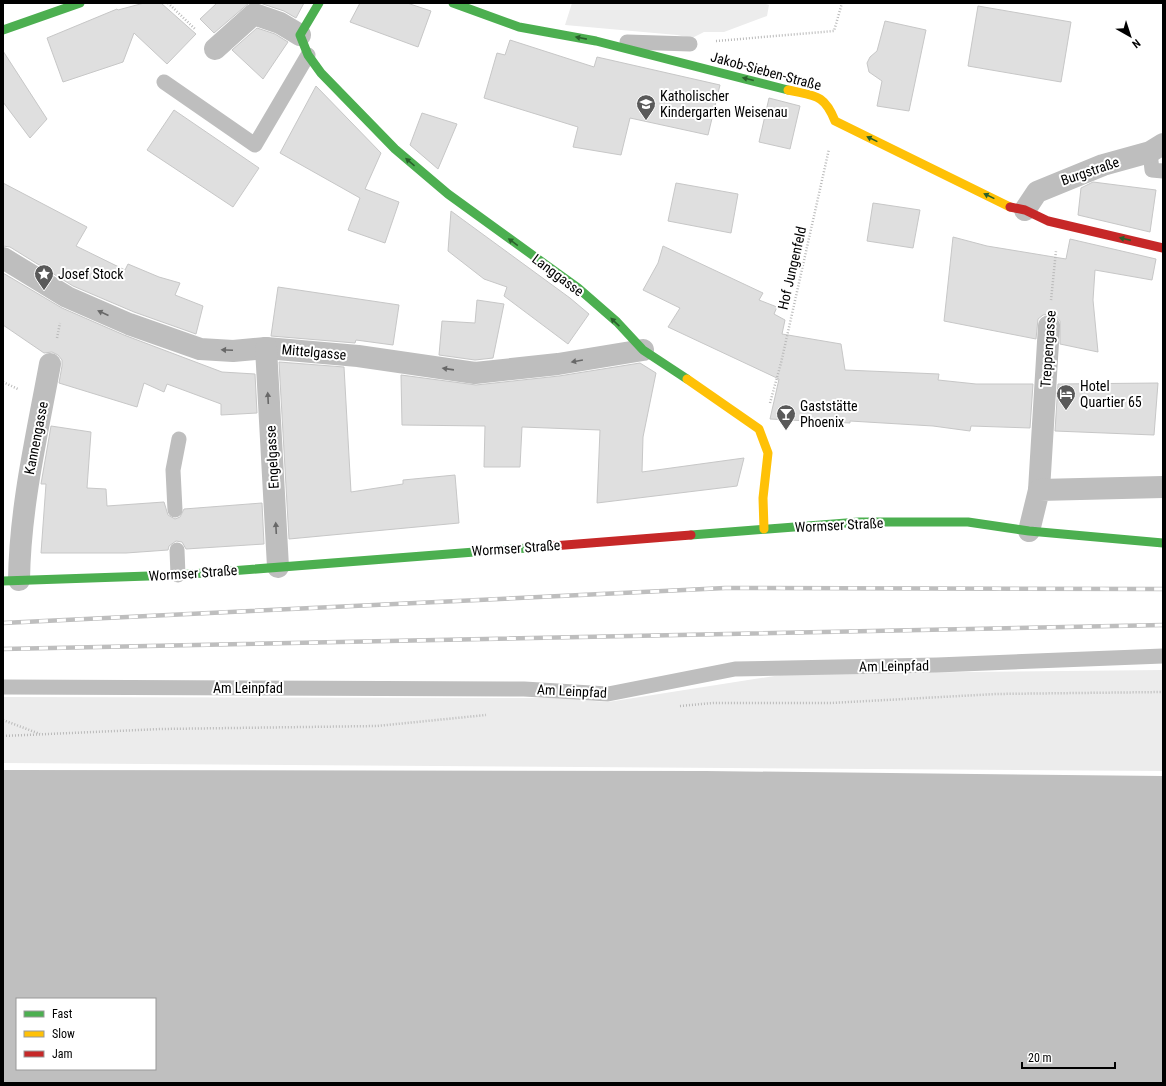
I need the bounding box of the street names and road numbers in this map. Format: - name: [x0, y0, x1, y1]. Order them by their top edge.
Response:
- street label: Jakob-Sieben-Straße: [709, 49, 824, 94]
- street label: Burgstraße: [1059, 153, 1122, 188]
- street label: Hof Jungenfeld: [775, 225, 809, 311]
- street label: Langgasse: [529, 251, 587, 300]
- street label: Treppengasse: [1037, 309, 1059, 388]
- street label: Mittelgasse: [281, 341, 347, 363]
- street label: Kannengasse: [21, 400, 51, 476]
- street label: Engelgasse: [262, 425, 282, 489]
- street label: Wormser Straße: [794, 515, 884, 535]
- street label: Wormser Straße: [471, 537, 561, 559]
- street label: Wormser Straße: [148, 562, 238, 584]
- street label: Am Leinpfad: [859, 657, 929, 675]
- street label: Am Leinpfad: [213, 680, 283, 696]
- street label: Am Leinpfad: [537, 681, 607, 701]

